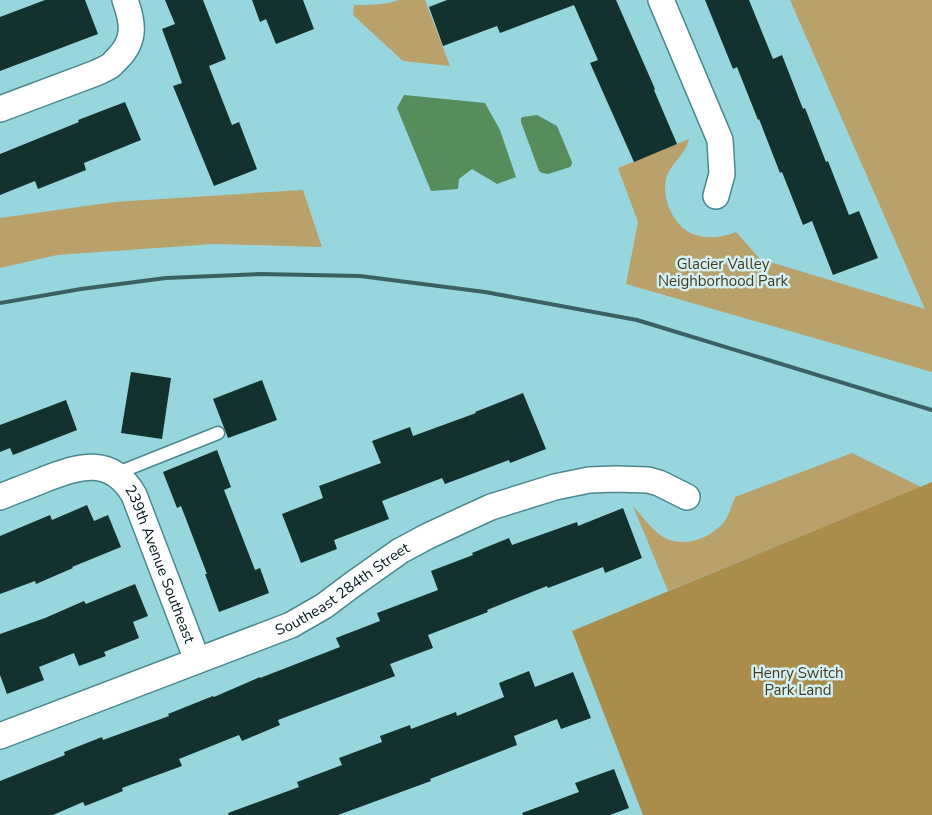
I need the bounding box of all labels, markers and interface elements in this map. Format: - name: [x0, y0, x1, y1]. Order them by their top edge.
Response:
- park label: Glacier Valley Neighborhood Park: [658, 254, 789, 291]
- street label: 239th Avenue Southeast: [120, 481, 200, 647]
- street label: Southeast 284th Street: [272, 537, 414, 640]
- park label: Henry Switch Park Land: [752, 663, 844, 700]

